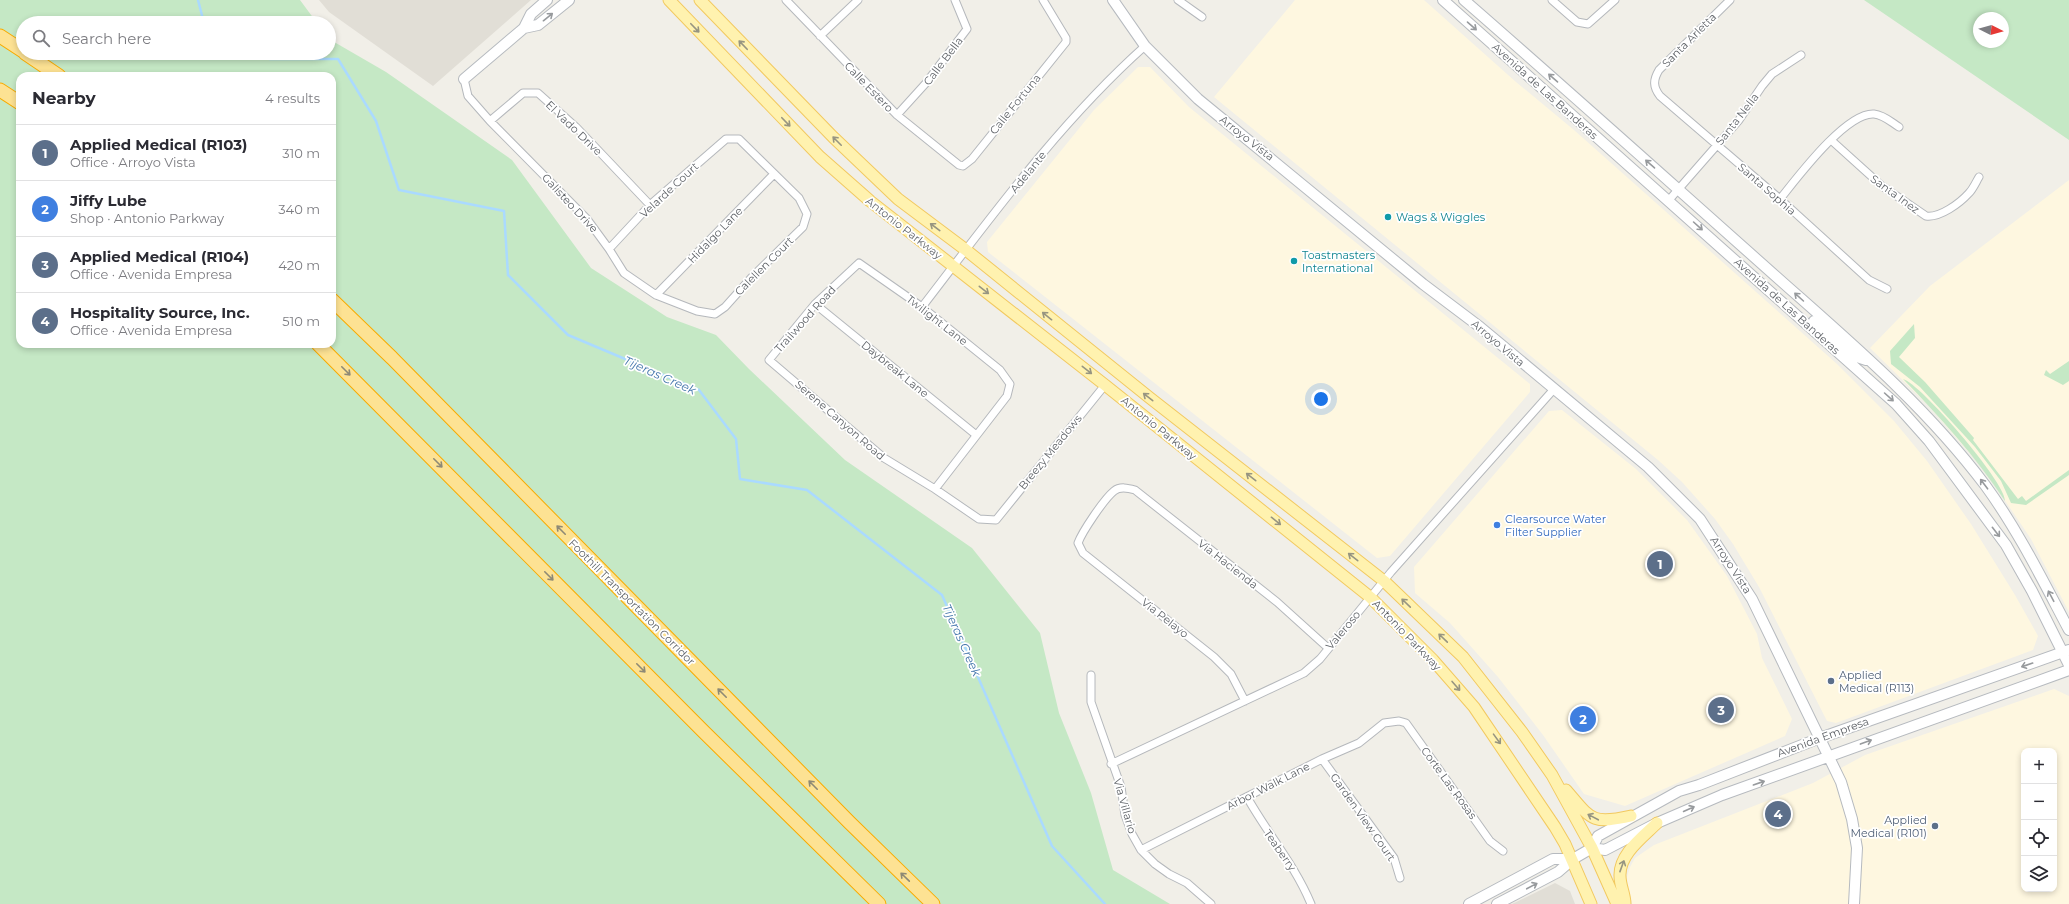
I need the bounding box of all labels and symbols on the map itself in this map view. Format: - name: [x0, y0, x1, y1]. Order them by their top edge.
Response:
- street label: Santa Arletta: [1659, 10, 1719, 70]
- north arrow: [1973, 12, 2009, 48]
- one-way arrow: [543, 13, 554, 21]
- one-way arrow: [1467, 21, 1478, 30]
- one-way arrow: [691, 23, 700, 33]
- street label: Calle Bella: [920, 34, 966, 88]
- one-way arrow: [738, 40, 748, 50]
- street label: Avenida de Las Banderas: [1489, 40, 1601, 143]
- street label: Calle Estero: [842, 59, 896, 115]
- street label: Calle Fortuna: [986, 71, 1044, 137]
- one-way arrow: [1547, 73, 1558, 82]
- street label: Santa Nella: [1712, 90, 1762, 148]
- street label: El Vado Drive: [543, 98, 605, 159]
- street label: Arroyo Vista: [1217, 112, 1277, 164]
- one-way arrow: [781, 117, 791, 127]
- one-way arrow: [832, 136, 842, 146]
- street label: Adelante: [1007, 148, 1049, 196]
- street label: Velarde Court: [637, 159, 702, 221]
- one-way arrow: [1645, 159, 1655, 169]
- street label: Santa Sophia: [1735, 160, 1799, 218]
- street label: Galisteo Drive: [539, 171, 601, 236]
- street label: Santa Inez: [1868, 172, 1923, 217]
- street label: Antonio Parkway: [863, 194, 945, 262]
- street label: Hidalgo Lane: [685, 204, 746, 266]
- place label: Wags & Wiggles: [1396, 210, 1486, 224]
- marker: Wags & Wiggles: [1383, 212, 1393, 222]
- one-way arrow: [1693, 222, 1704, 231]
- one-way arrow: [930, 223, 941, 231]
- street label: Calellen Court: [732, 233, 797, 298]
- place label: Toastmasters International: [1302, 248, 1376, 275]
- street label: Avenida de Las Banderas: [1731, 255, 1843, 358]
- marker: Toastmasters International: [1289, 256, 1299, 266]
- street label: Trailwood Road: [771, 283, 839, 355]
- one-way arrow: [979, 286, 990, 295]
- street label: Twilight Lane: [904, 292, 971, 348]
- one-way arrow: [1794, 293, 1804, 302]
- one-way arrow: [1041, 311, 1052, 320]
- street label: Arroyo Vista: [1468, 317, 1528, 369]
- street label: Daybreak Lane: [859, 338, 932, 401]
- water label: Tijeras Creek: [622, 352, 699, 398]
- one-way arrow: [1081, 366, 1092, 375]
- one-way arrow: [341, 367, 351, 376]
- street label: Serene Canyon Road: [792, 377, 888, 463]
- your location: [1311, 389, 1331, 409]
- one-way arrow: [1143, 392, 1154, 401]
- street label: Antonio Parkway: [1118, 393, 1200, 463]
- one-way arrow: [1884, 393, 1894, 402]
- street label: Breezy Meadows: [1015, 411, 1085, 492]
- one-way arrow: [433, 458, 443, 468]
- one-way arrow: [1245, 473, 1256, 481]
- one-way arrow: [1980, 479, 1988, 490]
- place label: Clearsource Water Filter Supplier: [1505, 512, 1606, 539]
- one-way arrow: [1271, 516, 1282, 525]
- marker: Clearsource Water Filter Supplier: [1492, 520, 1502, 530]
- one-way arrow: [557, 525, 566, 535]
- one-way arrow: [1992, 526, 2001, 537]
- street label: Arroyo Vista: [1707, 534, 1755, 596]
- street label: Foothill Transportation Corridor: [566, 536, 698, 668]
- street label: Via Hacienda: [1195, 536, 1261, 592]
- pin: 1: [1647, 549, 1673, 579]
- one-way arrow: [1348, 553, 1359, 561]
- one-way arrow: [544, 571, 554, 581]
- one-way arrow: [2046, 590, 2054, 602]
- street label: Via Pelayo: [1139, 595, 1192, 641]
- street label: Antonio Parkway: [1370, 597, 1444, 673]
- one-way arrow: [1401, 598, 1411, 608]
- water label: Tijeras Creek: [939, 602, 985, 679]
- street label: Valeroso: [1323, 608, 1363, 652]
- one-way arrow: [1438, 633, 1448, 643]
- one-way arrow: [2020, 662, 2033, 669]
- one-way arrow: [636, 663, 646, 673]
- place label: Applied Medical (R113): [1839, 668, 1914, 695]
- marker: Applied Medical (R113): [1826, 676, 1836, 686]
- one-way arrow: [1451, 680, 1460, 691]
- one-way arrow: [717, 688, 726, 698]
- pin: 3: [1708, 695, 1734, 725]
- pin: 2: [1570, 704, 1596, 734]
- street label: Avenida Empresa: [1775, 714, 1871, 760]
- one-way arrow: [1492, 733, 1501, 744]
- one-way arrow: [1860, 738, 1872, 746]
- street label: Corte Las Rosas: [1418, 744, 1480, 822]
- street label: Arbor Walk Lane: [1224, 759, 1312, 813]
- street label: Garden View Court: [1327, 770, 1399, 864]
- street label: Via Villario: [1110, 777, 1140, 835]
- one-way arrow: [1753, 778, 1765, 786]
- one-way arrow: [808, 780, 818, 790]
- pin: 4: [1765, 799, 1791, 829]
- one-way arrow: [1683, 805, 1695, 812]
- one-way arrow: [1587, 813, 1599, 820]
- place label: Applied Medical (R101): [1850, 813, 1927, 840]
- marker: Applied Medical (R101): [1930, 821, 1940, 831]
- street label: Teaberry: [1261, 827, 1299, 873]
- one-way arrow: [1619, 861, 1627, 873]
- one-way arrow: [900, 872, 910, 882]
- one-way arrow: [1525, 882, 1537, 889]

